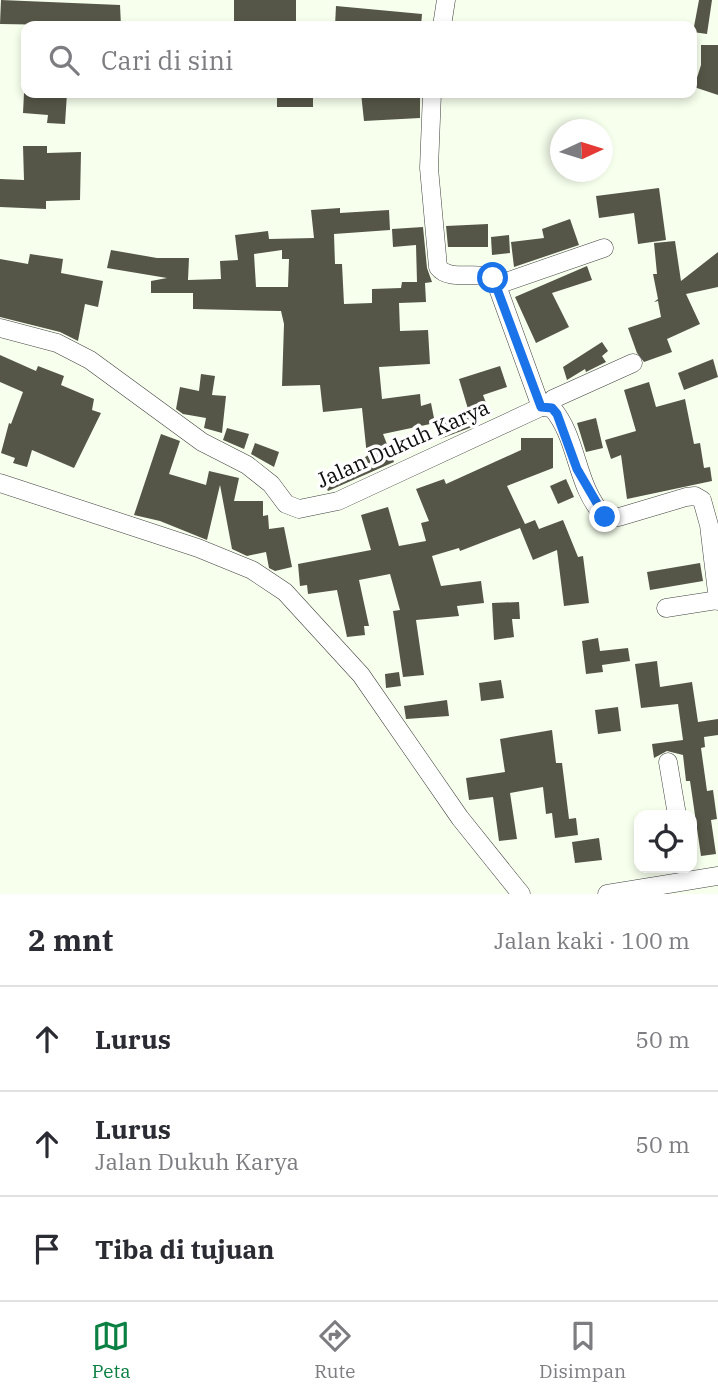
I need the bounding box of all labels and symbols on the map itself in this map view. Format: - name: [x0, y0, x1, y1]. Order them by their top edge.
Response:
- north arrow: [550, 119, 613, 182]
- route start: [477, 262, 508, 293]
- street label: Jalan Dukuh Karya: [312, 392, 493, 494]
- route end: [589, 501, 620, 532]

